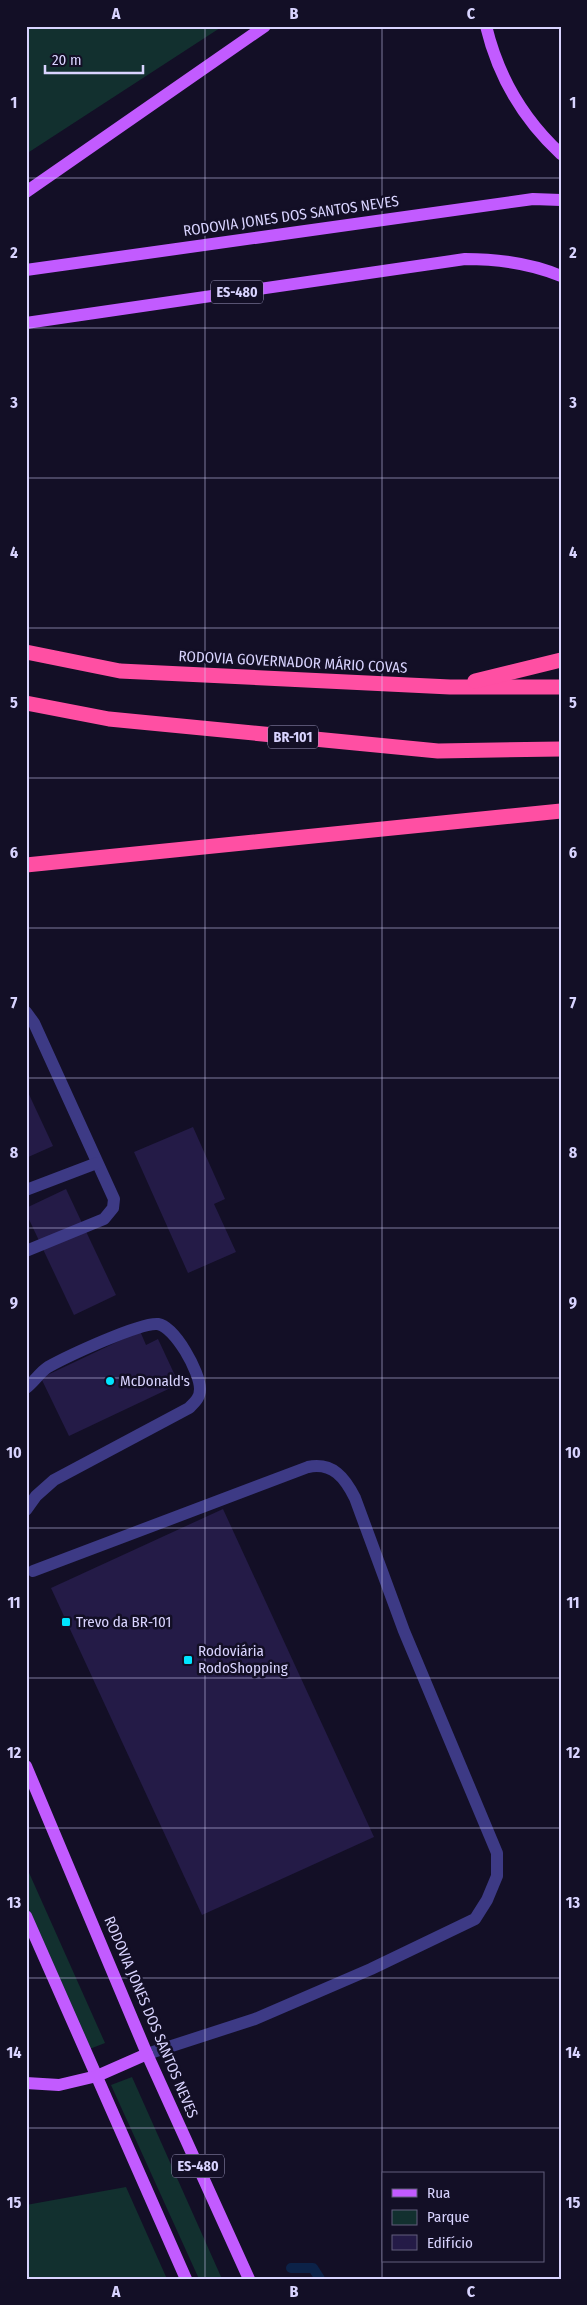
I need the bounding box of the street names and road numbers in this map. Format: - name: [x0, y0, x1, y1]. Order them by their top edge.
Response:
- street label: RODOVIA JONES DOS SANTOS NEVES: [182, 192, 400, 240]
- road number: ES-480: [211, 280, 263, 304]
- street label: RODOVIA GOVERNADOR MÁRIO COVAS: [178, 647, 408, 677]
- road number: BR-101: [268, 726, 318, 749]
- street label: RODOVIA JONES DOS SANTOS NEVES: [100, 1913, 202, 2121]
- road number: ES-480: [172, 2154, 224, 2178]

